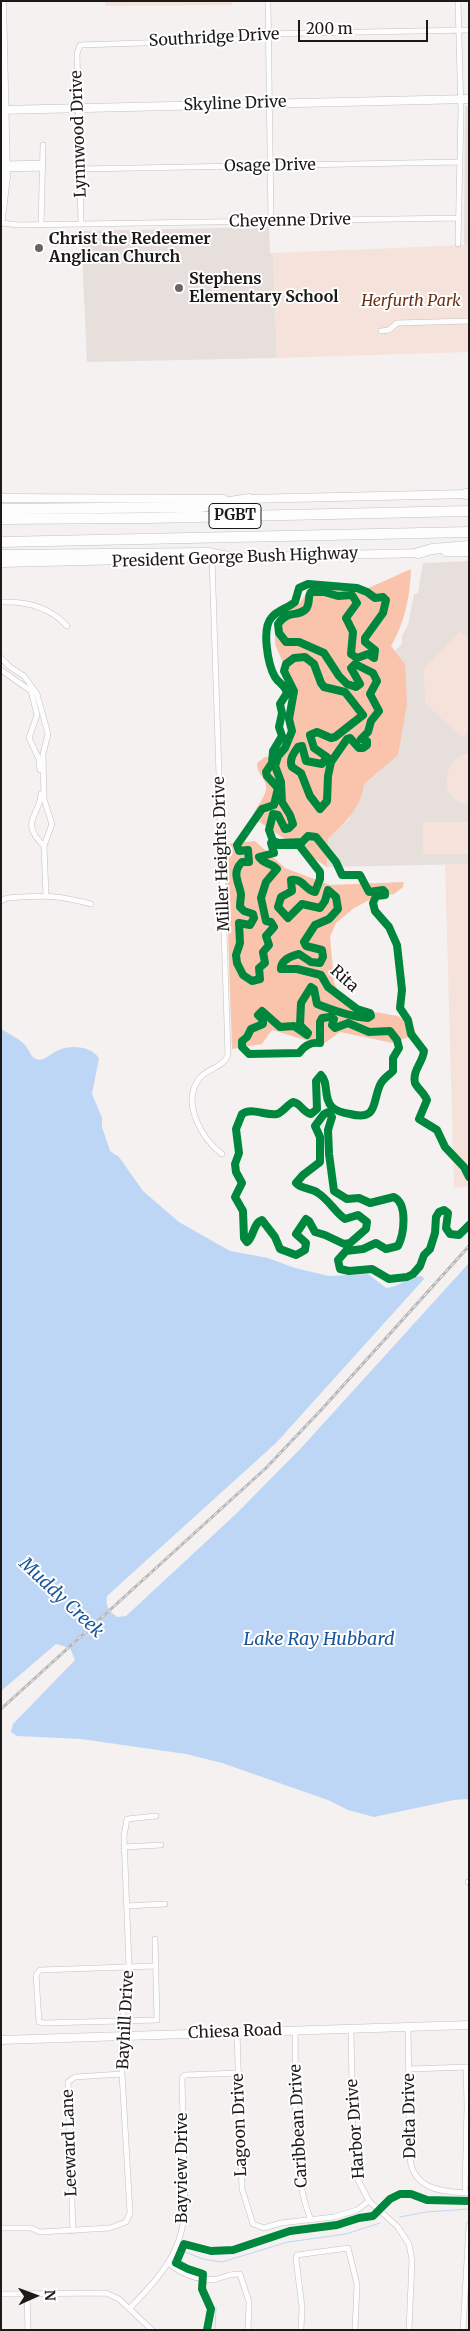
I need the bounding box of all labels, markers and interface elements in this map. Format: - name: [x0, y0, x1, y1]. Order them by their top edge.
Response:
- scale bar: [300, 10, 430, 42]
- text: 200 m: [306, 19, 353, 38]
- street label: Southridge Drive: [148, 25, 280, 51]
- street label: Lynnwood Drive: [67, 70, 91, 198]
- street label: Skyline Drive: [183, 93, 287, 115]
- street label: Osage Drive: [224, 156, 316, 176]
- street label: Cheyenne Drive: [229, 210, 351, 232]
- place label: Christ the Redeemer Anglican Church: [49, 229, 211, 267]
- marker: Christ the Redeemer Anglican Church: [33, 242, 45, 254]
- place label: Stephens Elementary School: [189, 269, 338, 307]
- marker: Stephens Elementary School: [173, 282, 185, 294]
- park label: Herfurth Park: [361, 291, 461, 311]
- road number: PGBT: [209, 504, 261, 528]
- street label: President George Bush Highway: [112, 544, 358, 572]
- street label: Miller Heights Drive: [210, 776, 234, 932]
- street label: Rita: [326, 961, 362, 997]
- water label: Muddy Creek: [14, 1553, 108, 1643]
- water label: Lake Ray Hubbard: [243, 1629, 395, 1651]
- street label: Bayhill Drive: [114, 1970, 138, 2070]
- street label: Chiesa Road: [188, 2021, 282, 2043]
- street label: Caribbean Drive: [286, 2064, 312, 2188]
- street label: Lagoon Drive: [229, 2073, 251, 2177]
- street label: Delta Drive: [400, 2073, 420, 2159]
- street label: Harbor Drive: [343, 2078, 369, 2180]
- street label: Leeward Lane: [59, 2089, 81, 2197]
- street label: Bayview Drive: [172, 2113, 192, 2223]
- north arrow: [10, 2271, 60, 2321]
- text: N: [41, 2290, 59, 2301]

